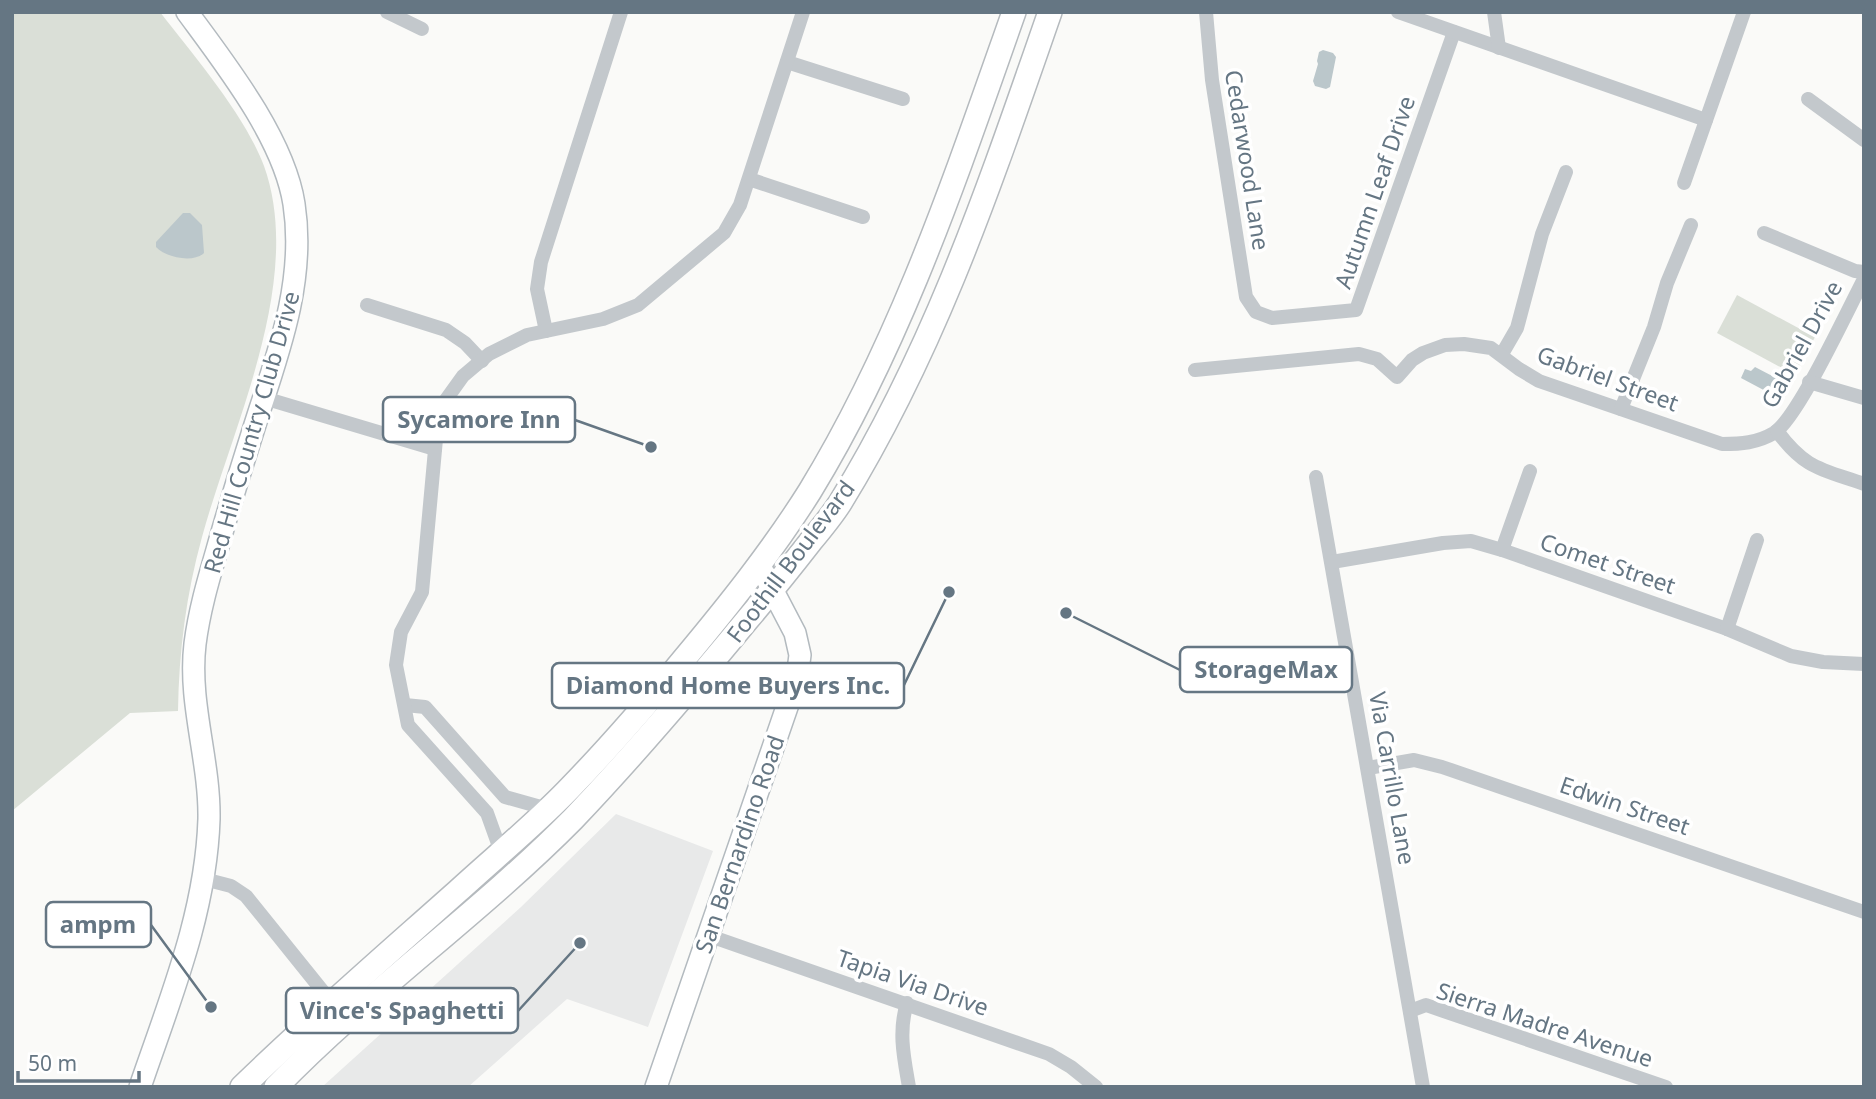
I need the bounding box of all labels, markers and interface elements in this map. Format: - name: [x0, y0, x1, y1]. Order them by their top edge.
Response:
- street label: Cedarwood Lane: [1218, 68, 1278, 252]
- street label: Autumn Leaf Drive: [1326, 91, 1422, 293]
- street label: Gabriel Drive: [1753, 275, 1849, 413]
- street label: Red Hill Country Club Drive: [195, 287, 307, 577]
- street label: Gabriel Street: [1533, 338, 1683, 418]
- callout: Sycamore Inn: [383, 397, 575, 442]
- text: Sycamore Inn: [397, 402, 561, 435]
- street label: Foothill Boulevard: [718, 473, 862, 649]
- street label: Comet Street: [1536, 525, 1680, 601]
- callout: StorageMax: [1180, 647, 1352, 692]
- text: StorageMax: [1194, 652, 1338, 685]
- callout: Diamond Home Buyers Inc.: [552, 663, 904, 708]
- text: Diamond Home Buyers Inc.: [566, 668, 890, 701]
- street label: Via Carrillo Lane: [1362, 689, 1424, 867]
- street label: San Bernardino Road: [687, 731, 791, 957]
- street label: Edwin Street: [1556, 768, 1694, 842]
- callout: ampm: [46, 902, 151, 947]
- text: ampm: [60, 907, 136, 940]
- street label: Tapia Via Drive: [833, 941, 993, 1023]
- street label: Sierra Madre Avenue: [1433, 974, 1657, 1074]
- callout: Vince's Spaghetti: [286, 988, 518, 1033]
- text: Vince's Spaghetti: [300, 993, 504, 1026]
- scale bar: [18, 1040, 138, 1084]
- text: 50 m: [28, 1049, 77, 1077]

